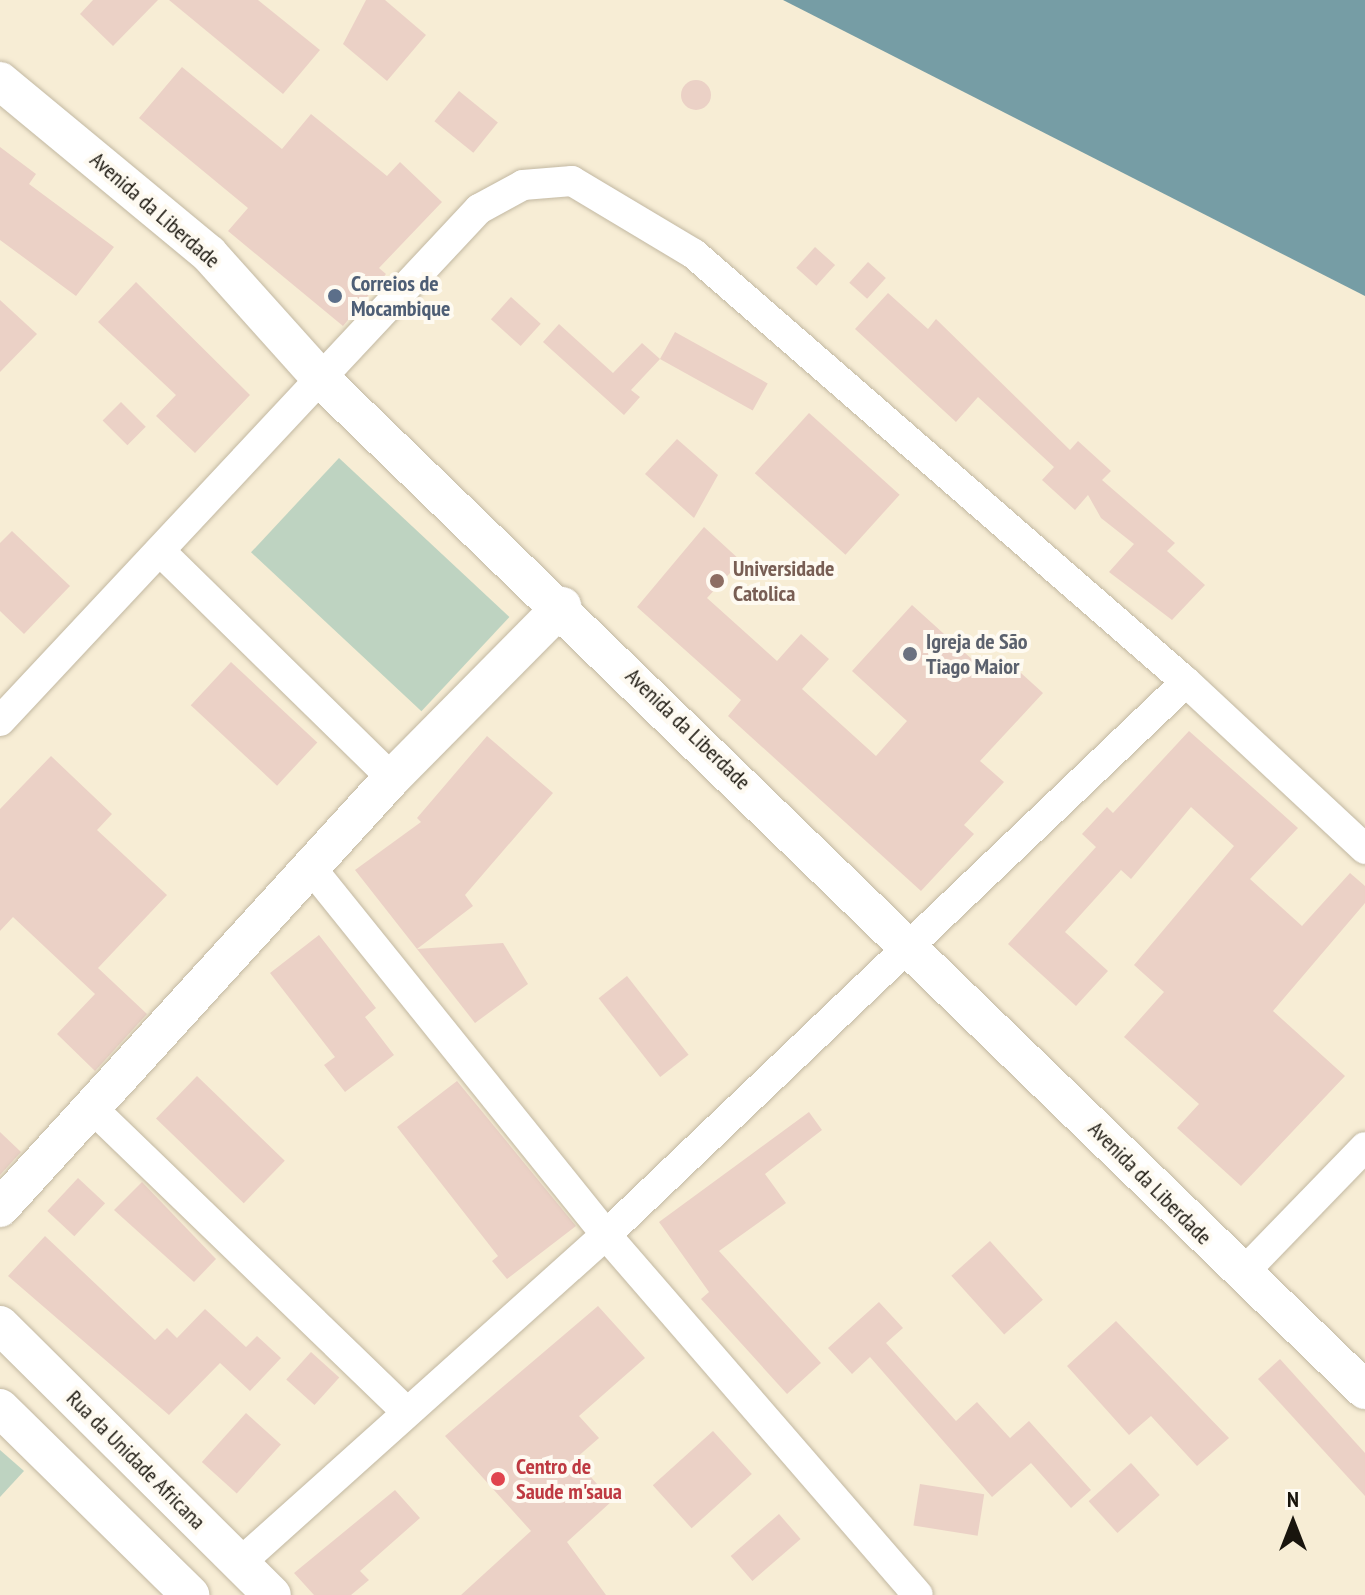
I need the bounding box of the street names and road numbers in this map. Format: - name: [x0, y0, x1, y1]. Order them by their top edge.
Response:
- street label: Avenida da Liberdade: [85, 146, 225, 274]
- street label: Avenida da Liberdade: [620, 663, 756, 795]
- street label: Avenida da Liberdade: [1083, 1116, 1217, 1250]
- street label: Rua da Unidade Africana: [61, 1385, 211, 1535]

